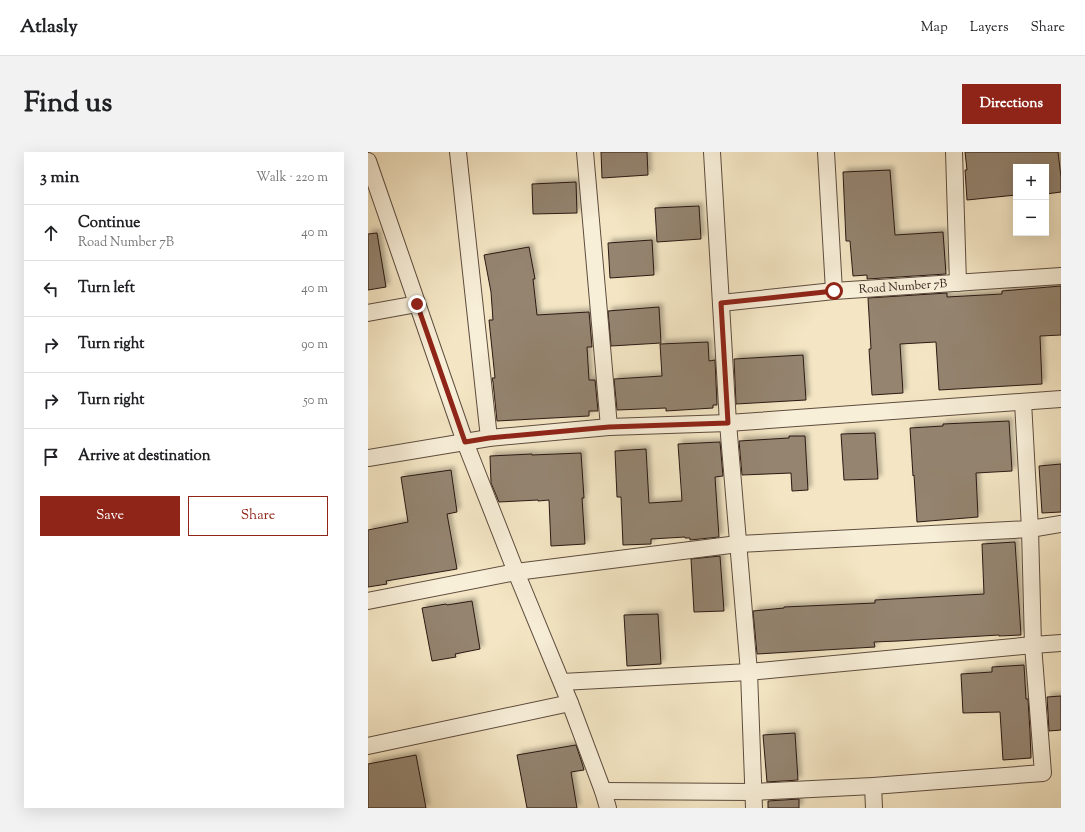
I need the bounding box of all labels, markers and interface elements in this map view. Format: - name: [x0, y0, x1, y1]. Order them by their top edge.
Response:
- text: Atlasly: [20, 14, 78, 41]
- text: Map: [921, 18, 948, 38]
- text: Layers: [970, 18, 1008, 38]
- text: Share: [1030, 18, 1065, 38]
- text: Find us: [24, 84, 112, 124]
- button: Directions: [962, 84, 1061, 124]
- map controls: [1013, 164, 1049, 236]
- button: +: [1013, 164, 1049, 200]
- text: 3 min: [40, 166, 79, 190]
- text: Walk · 220 m: [256, 169, 328, 187]
- button: −: [1013, 200, 1049, 236]
- text: Continue: [78, 213, 140, 234]
- icon: ahead: [40, 222, 62, 244]
- text: 40 m: [301, 224, 328, 242]
- text: Road Number 7B: [78, 234, 174, 252]
- street label: Road Number 7B: [858, 275, 948, 299]
- icon: left: [40, 278, 62, 300]
- text: Turn left: [78, 278, 135, 299]
- text: 40 m: [301, 280, 328, 298]
- route start: [825, 282, 843, 300]
- route end: [408, 295, 426, 313]
- icon: right: [40, 334, 62, 356]
- text: Turn right: [78, 334, 144, 355]
- text: 90 m: [301, 336, 328, 354]
- icon: right: [40, 390, 62, 412]
- text: Turn right: [78, 390, 144, 411]
- text: 50 m: [303, 392, 328, 410]
- icon: arrive: [40, 446, 62, 468]
- text: Arrive at destination: [78, 446, 211, 467]
- button: Save: [40, 496, 180, 536]
- button: Share: [188, 496, 328, 536]

